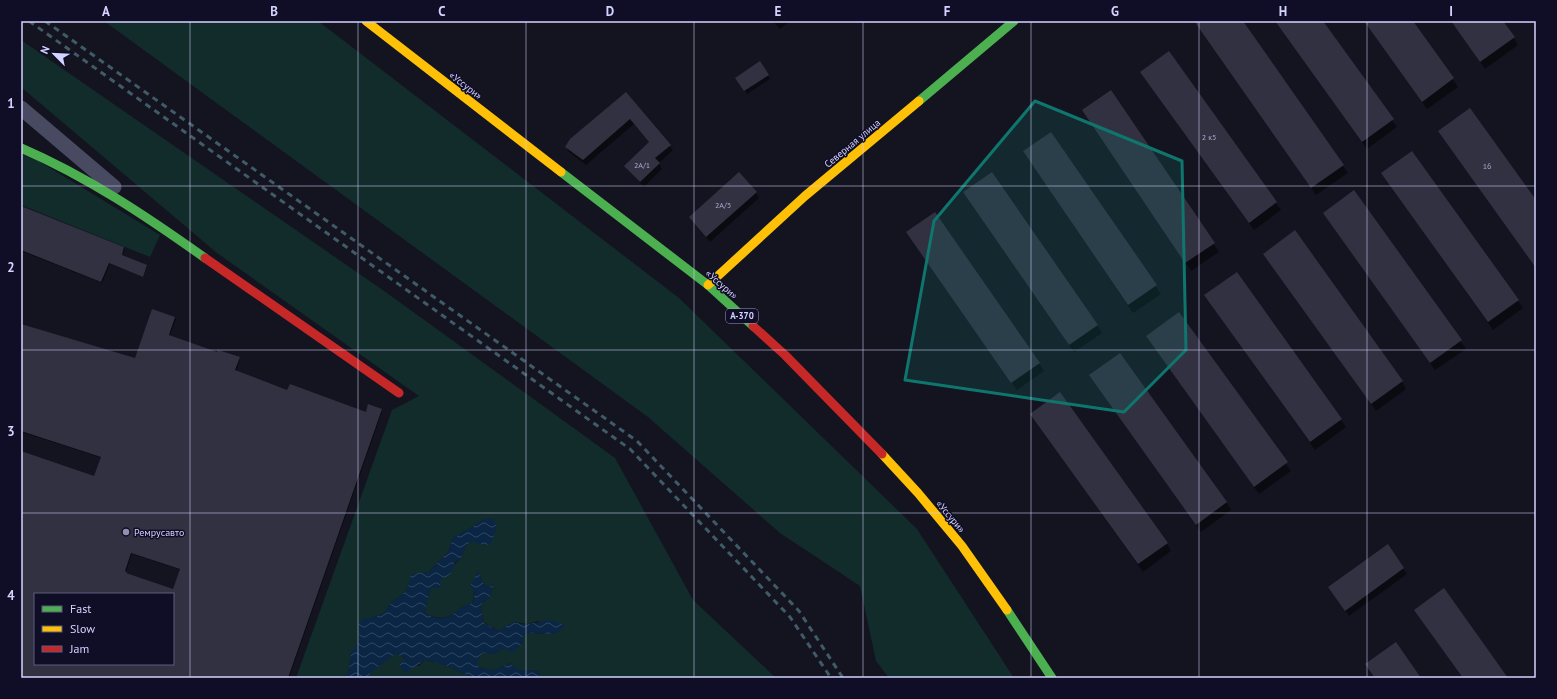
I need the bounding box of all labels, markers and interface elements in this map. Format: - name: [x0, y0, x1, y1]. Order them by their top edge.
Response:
- text: A: [102, 3, 110, 20]
- text: B: [270, 3, 278, 20]
- text: C: [438, 3, 446, 20]
- text: D: [606, 3, 614, 20]
- text: E: [775, 3, 782, 20]
- text: F: [944, 3, 951, 20]
- text: G: [1111, 3, 1119, 20]
- text: H: [1279, 3, 1287, 20]
- text: I: [1449, 3, 1453, 20]
- north arrow: [34, 34, 74, 74]
- text: N: [37, 44, 53, 56]
- street label: «Уссури»: [446, 68, 485, 103]
- text: 1: [7, 95, 15, 112]
- street label: Северная улица: [822, 116, 883, 171]
- house number: 2 к5: [1202, 132, 1216, 142]
- house number: 2А/1: [634, 160, 650, 170]
- house number: 16: [1483, 161, 1491, 171]
- house number: 2А/3: [715, 200, 731, 210]
- text: 2: [7, 259, 15, 276]
- street label: «Уссури»: [703, 267, 741, 302]
- road number: А-370: [726, 309, 758, 323]
- text: 3: [7, 423, 15, 440]
- street label: «Уссури»: [933, 497, 968, 535]
- place label: Ремрусавто: [134, 526, 184, 539]
- marker: Ремрусавто: [121, 527, 131, 537]
- text: 4: [7, 587, 15, 604]
- legend: [34, 593, 174, 665]
- text: Fast: [70, 601, 91, 616]
- text: Slow: [70, 621, 95, 636]
- text: Jam: [69, 641, 89, 656]

